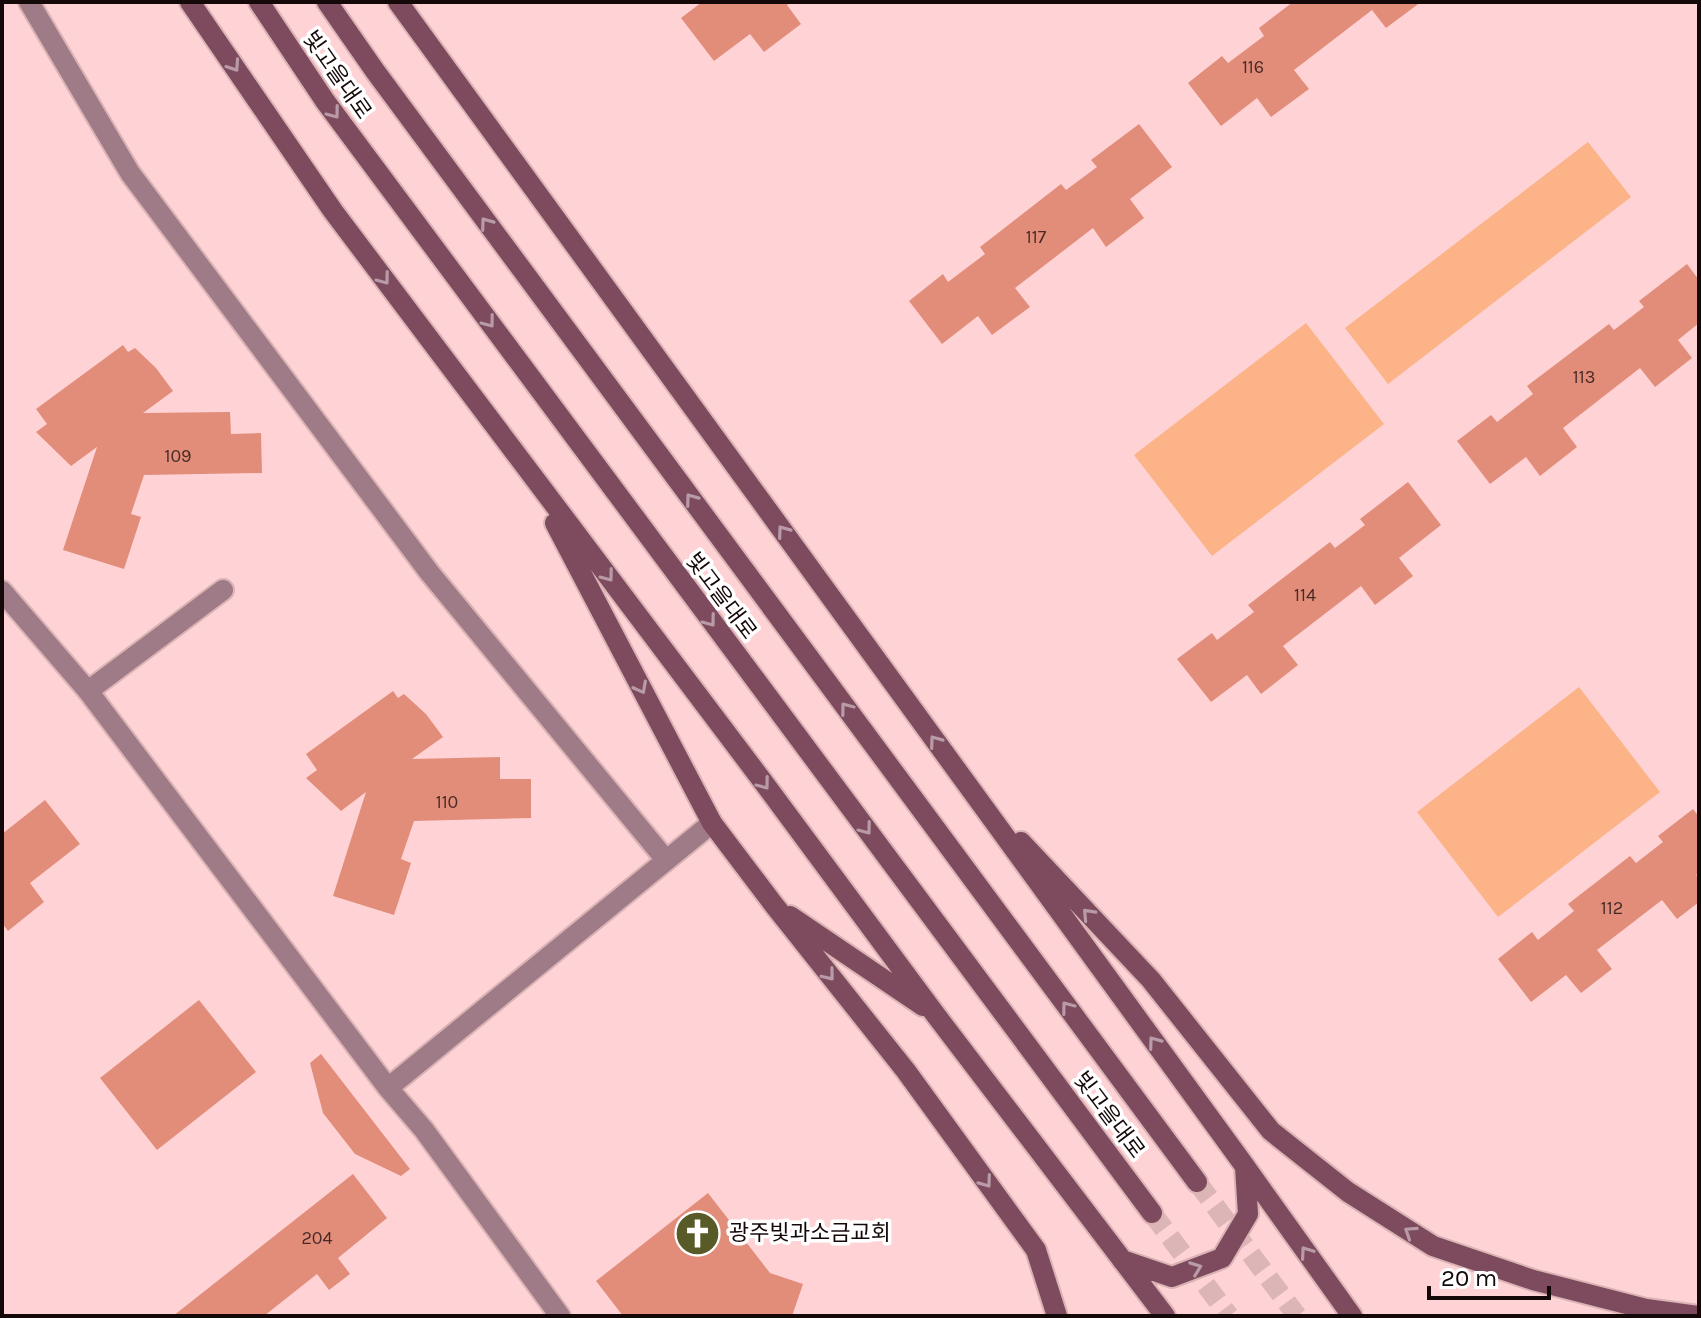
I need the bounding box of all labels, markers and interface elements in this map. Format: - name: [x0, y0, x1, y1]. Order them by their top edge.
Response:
- street label: 빛고을대로: [297, 26, 377, 124]
- house number: 116: [1242, 56, 1264, 78]
- one-way arrow: [224, 58, 239, 72]
- one-way arrow: [324, 105, 338, 119]
- one-way arrow: [482, 217, 496, 231]
- house number: 117: [1026, 226, 1047, 248]
- one-way arrow: [374, 270, 389, 285]
- one-way arrow: [479, 313, 493, 328]
- house number: 113: [1573, 366, 1595, 388]
- house number: 109: [164, 445, 192, 467]
- one-way arrow: [686, 494, 700, 508]
- one-way arrow: [778, 525, 792, 539]
- street label: 빛고을대로: [680, 548, 762, 644]
- one-way arrow: [598, 567, 612, 582]
- house number: 114: [1294, 584, 1316, 606]
- one-way arrow: [700, 612, 715, 627]
- one-way arrow: [632, 680, 647, 694]
- one-way arrow: [841, 703, 855, 717]
- one-way arrow: [930, 736, 945, 750]
- one-way arrow: [755, 775, 769, 789]
- house number: 110: [436, 791, 458, 813]
- one-way arrow: [856, 820, 870, 835]
- house number: 112: [1601, 897, 1623, 919]
- one-way arrow: [1084, 908, 1098, 923]
- one-way arrow: [819, 966, 834, 980]
- one-way arrow: [1063, 1001, 1077, 1016]
- one-way arrow: [1149, 1036, 1164, 1050]
- street label: 빛고을대로: [1068, 1067, 1150, 1163]
- one-way arrow: [976, 1173, 991, 1187]
- church icon: 광주빛과소금교회: [674, 1209, 722, 1257]
- place label: 광주빛과소금교회: [729, 1220, 891, 1246]
- one-way arrow: [1404, 1226, 1419, 1241]
- house number: 204: [301, 1227, 333, 1249]
- one-way arrow: [1302, 1247, 1316, 1261]
- scale bar: [1429, 1250, 1549, 1300]
- one-way arrow: [1188, 1261, 1202, 1278]
- text: 20 m: [1441, 1264, 1497, 1292]

